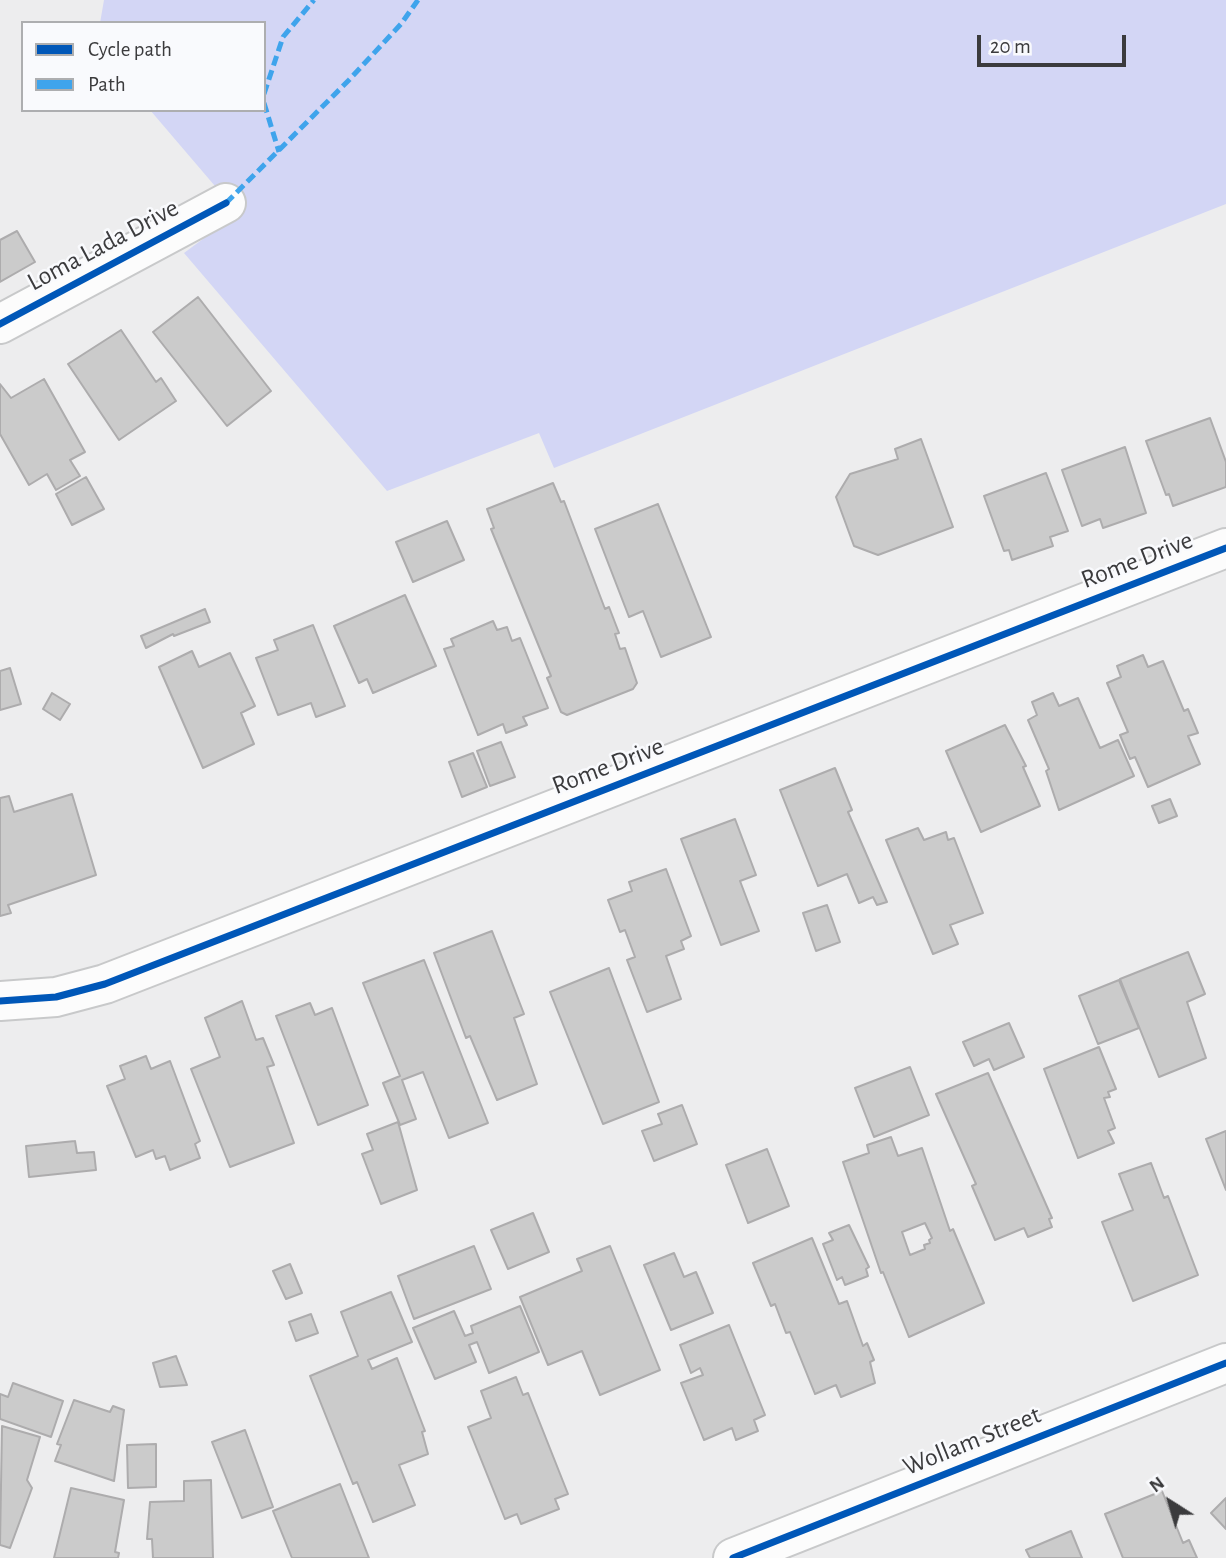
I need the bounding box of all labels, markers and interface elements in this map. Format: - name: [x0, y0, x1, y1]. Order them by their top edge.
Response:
- legend: [21, 21, 266, 112]
- scale bar: [981, 21, 1130, 65]
- text: 20 m: [990, 36, 1031, 57]
- text: Cycle path: [88, 39, 172, 60]
- text: Path: [88, 74, 126, 95]
- street label: Loma Lada Drive: [22, 192, 184, 298]
- street label: Rome Drive: [1077, 524, 1197, 596]
- street label: Rome Drive: [548, 730, 668, 802]
- street label: Wollam Street: [899, 1399, 1045, 1483]
- north arrow: [1135, 1467, 1205, 1537]
- text: N: [1146, 1473, 1168, 1496]

